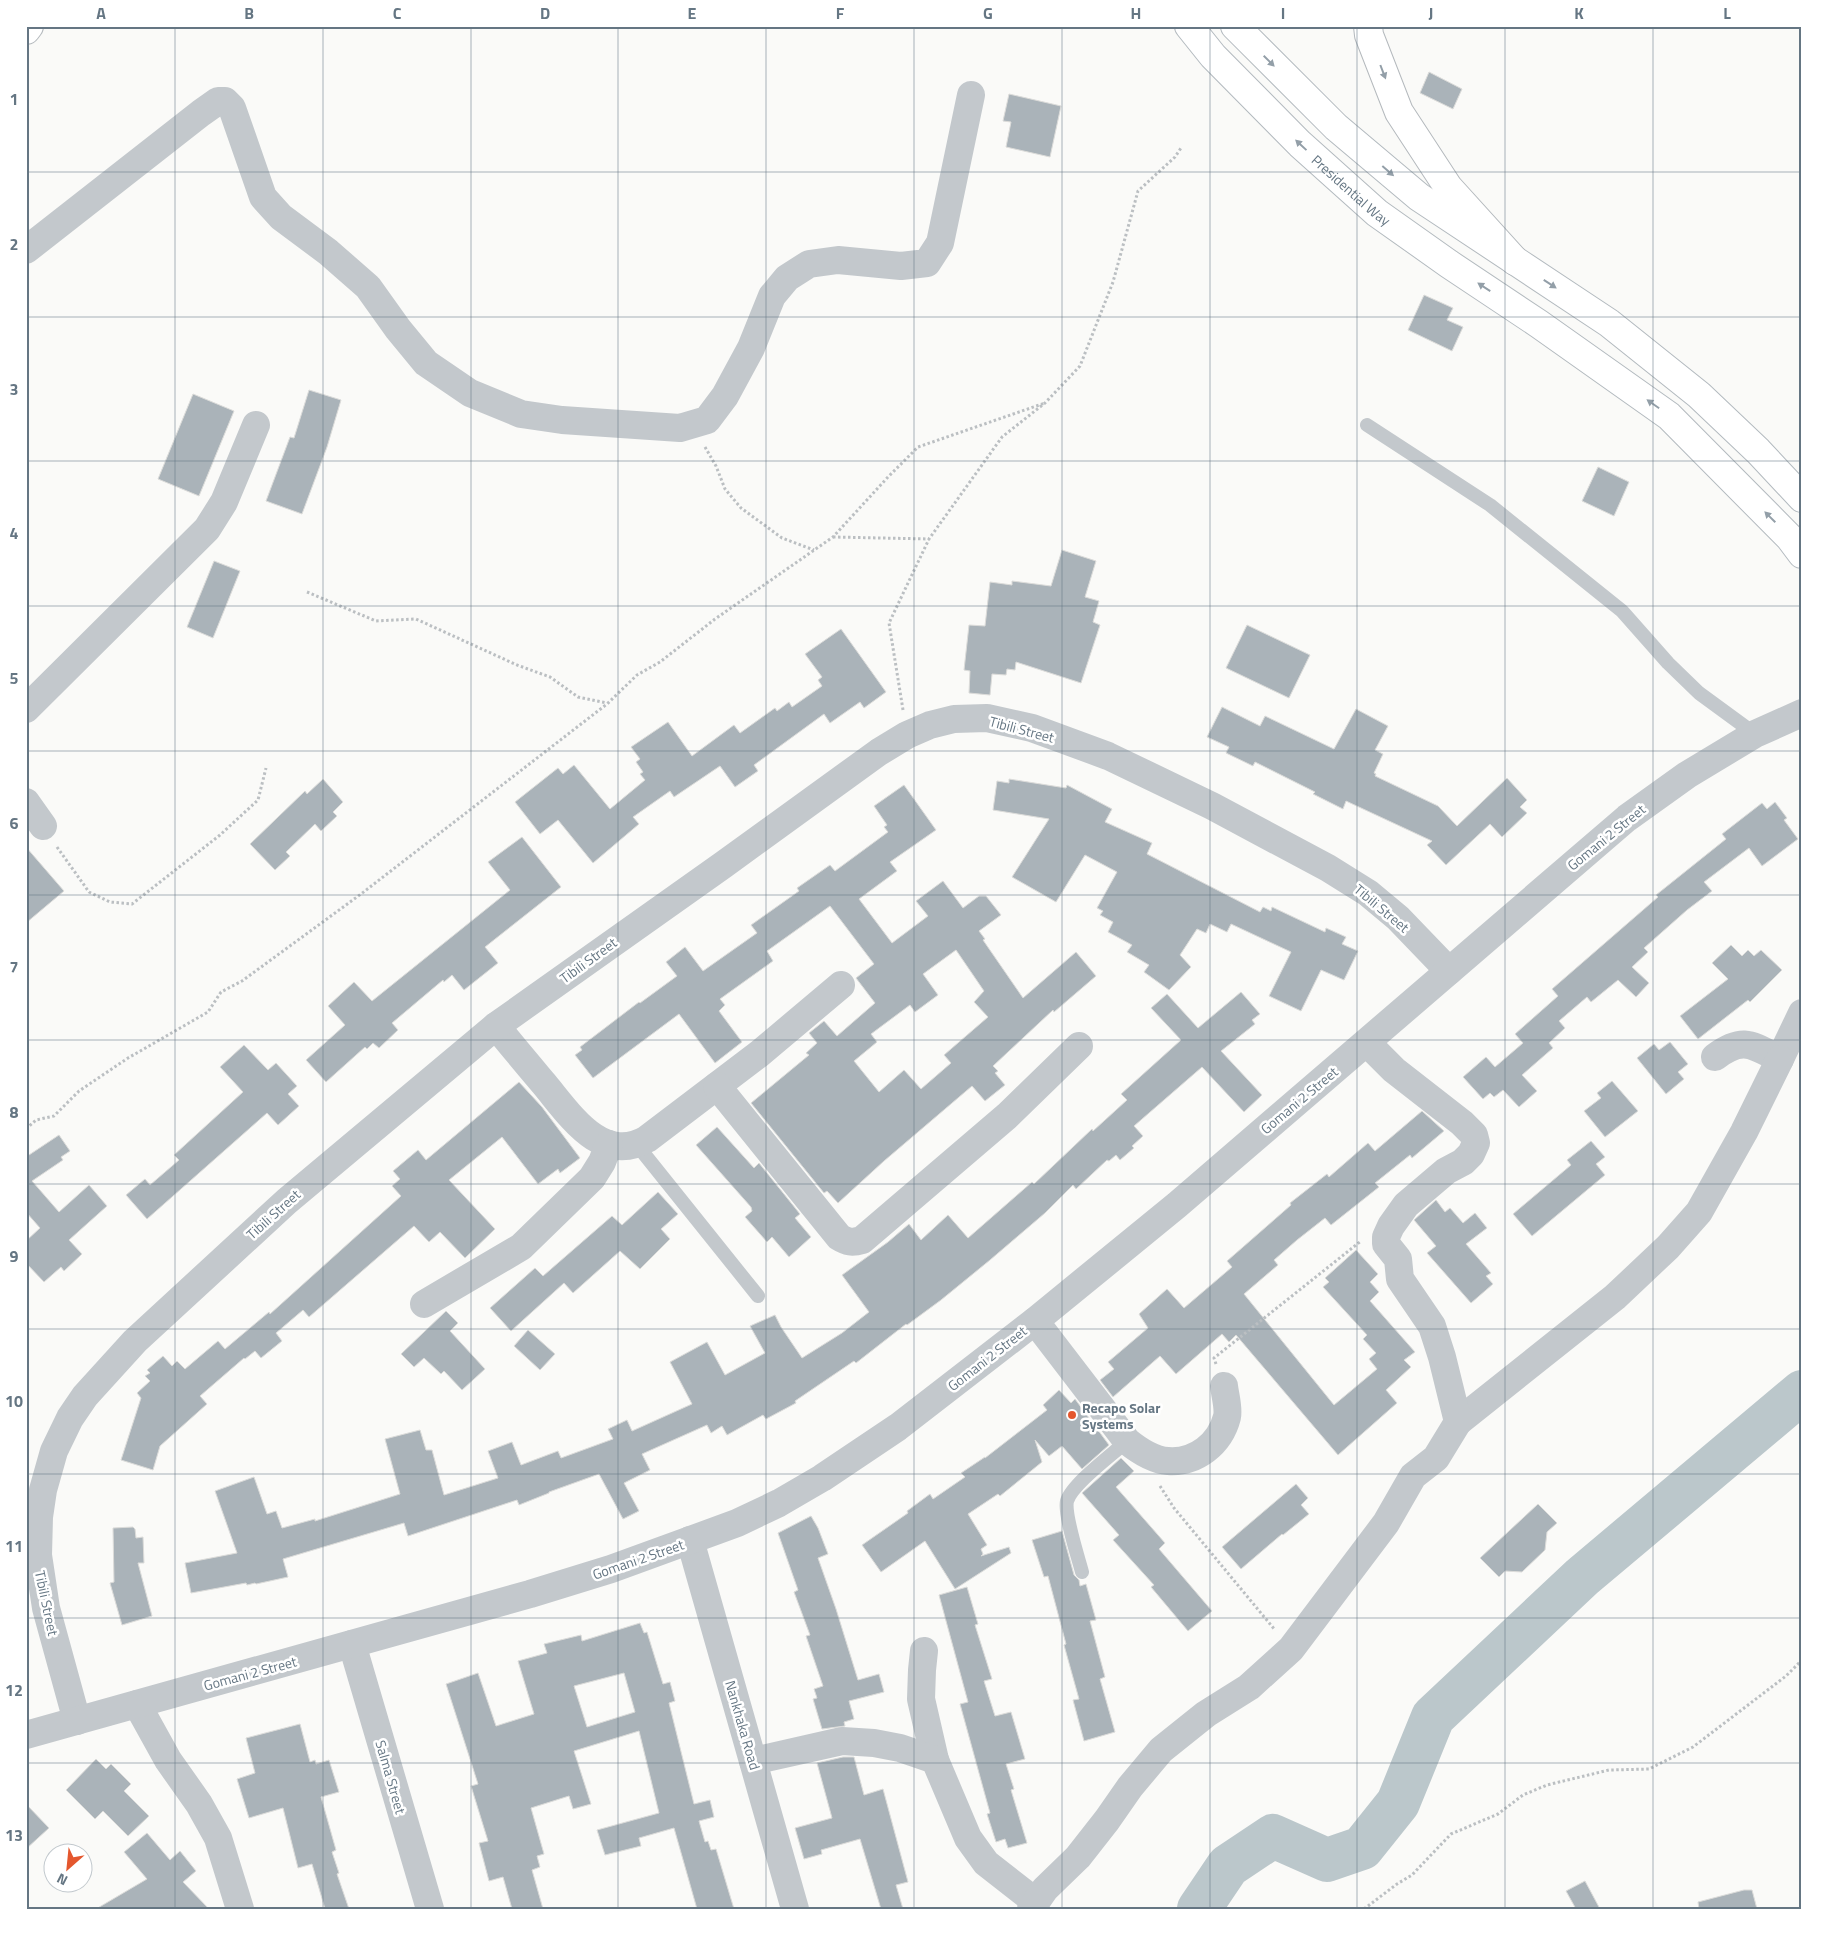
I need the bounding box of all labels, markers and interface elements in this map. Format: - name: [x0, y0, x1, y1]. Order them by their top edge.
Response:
- text: A: [96, 1, 106, 25]
- text: B: [244, 1, 254, 25]
- text: C: [393, 1, 402, 25]
- text: D: [540, 1, 550, 25]
- text: E: [688, 1, 697, 25]
- text: F: [836, 1, 845, 25]
- text: G: [983, 1, 993, 25]
- text: H: [1131, 1, 1141, 25]
- text: I: [1281, 1, 1285, 25]
- text: J: [1429, 1, 1433, 25]
- text: K: [1574, 1, 1584, 25]
- text: L: [1723, 1, 1731, 25]
- one-way arrow: [1263, 54, 1275, 66]
- one-way arrow: [1380, 65, 1388, 79]
- text: 1: [10, 87, 18, 111]
- one-way arrow: [1295, 139, 1307, 151]
- street label: Presidential Way: [1307, 149, 1395, 230]
- one-way arrow: [1382, 166, 1395, 177]
- text: 2: [10, 232, 18, 256]
- one-way arrow: [1543, 279, 1557, 289]
- one-way arrow: [1477, 282, 1491, 292]
- text: 3: [10, 377, 18, 401]
- one-way arrow: [1647, 399, 1660, 410]
- one-way arrow: [1764, 511, 1776, 523]
- text: 4: [10, 521, 19, 545]
- text: 5: [10, 666, 19, 690]
- street label: Tibili Street: [987, 710, 1057, 748]
- street label: Gomani 2 Street: [1562, 799, 1650, 875]
- text: 6: [10, 811, 19, 835]
- street label: Tibili Street: [1350, 879, 1414, 937]
- street label: Tibili Street: [555, 932, 621, 988]
- text: 7: [10, 955, 18, 979]
- street label: Gomani 2 Street: [1256, 1061, 1342, 1139]
- text: 8: [10, 1100, 19, 1124]
- street label: Tibili Street: [241, 1184, 305, 1244]
- text: 9: [10, 1244, 19, 1268]
- street label: Gomani 2 Street: [943, 1320, 1031, 1396]
- text: 10: [5, 1389, 23, 1413]
- place label: Recapo Solar Systems: [1082, 1397, 1160, 1434]
- marker: Recapo Solar Systems: [1066, 1409, 1078, 1421]
- text: 11: [5, 1534, 23, 1558]
- street label: Gomani 2 Street: [589, 1534, 687, 1584]
- street label: Tibili Street: [30, 1568, 64, 1638]
- street label: Gomani 2 Street: [201, 1650, 299, 1695]
- text: 12: [5, 1678, 23, 1702]
- street label: Nankhaka Road: [720, 1678, 766, 1772]
- street label: Salma Street: [370, 1738, 412, 1816]
- text: 13: [5, 1823, 23, 1847]
- north arrow: [42, 1842, 92, 1892]
- text: N: [53, 1868, 71, 1892]

